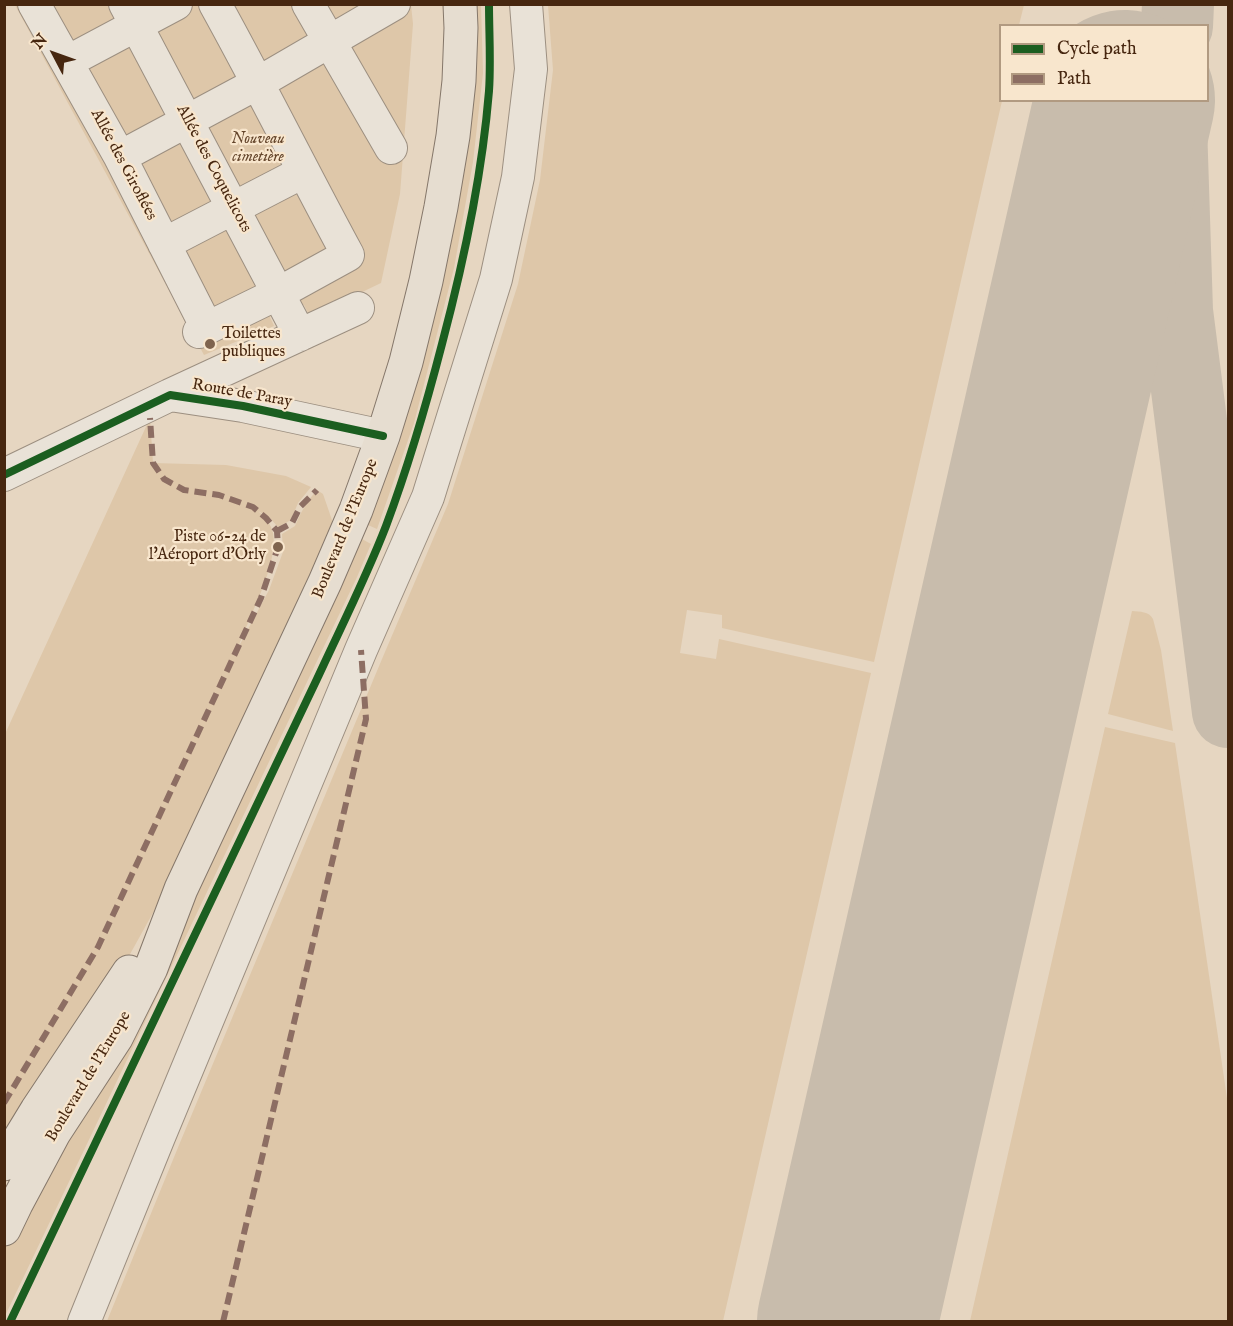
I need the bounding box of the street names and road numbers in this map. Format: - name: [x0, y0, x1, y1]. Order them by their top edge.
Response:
- street label: Allée des Coquelicots: [171, 102, 255, 236]
- street label: Allée des Giroflées: [86, 106, 160, 224]
- street label: Route de Paray: [190, 376, 294, 412]
- street label: Boulevard de l'Europe: [309, 456, 383, 602]
- street label: Boulevard de l'Europe: [42, 1008, 136, 1146]

